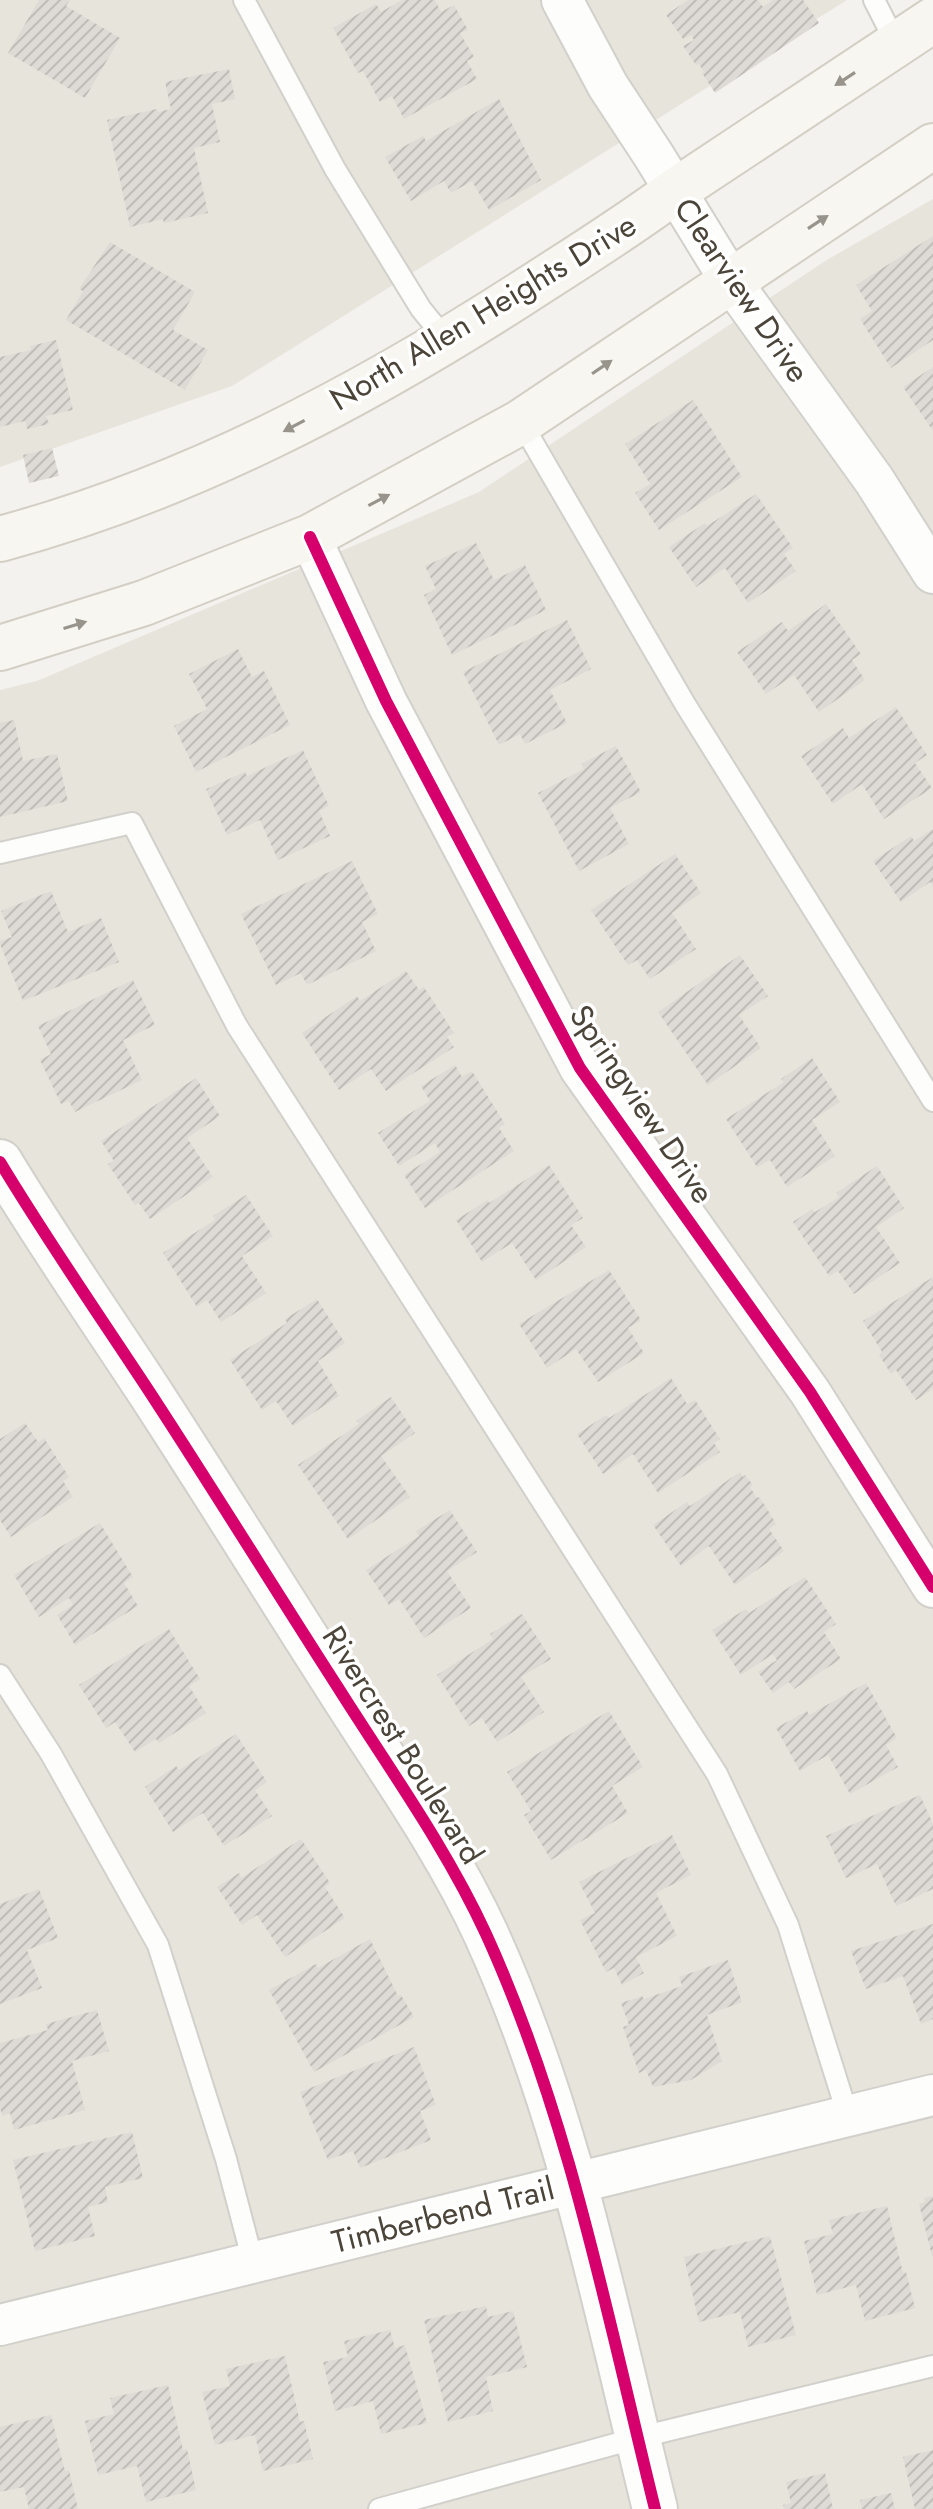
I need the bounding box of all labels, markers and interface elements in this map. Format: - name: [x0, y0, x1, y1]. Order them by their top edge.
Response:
- one-way arrow: [834, 71, 856, 86]
- street label: Clearview Drive: [663, 188, 821, 392]
- street label: North Allen Heights Drive: [321, 202, 645, 422]
- one-way arrow: [807, 215, 828, 230]
- one-way arrow: [591, 361, 613, 375]
- one-way arrow: [282, 420, 305, 433]
- one-way arrow: [367, 493, 390, 507]
- one-way arrow: [63, 618, 87, 631]
- street label: Springview Drive: [558, 995, 726, 1213]
- street label: Rivercrest Boulevard: [311, 1617, 495, 1873]
- street label: Timberbend Trail: [327, 2165, 559, 2265]

